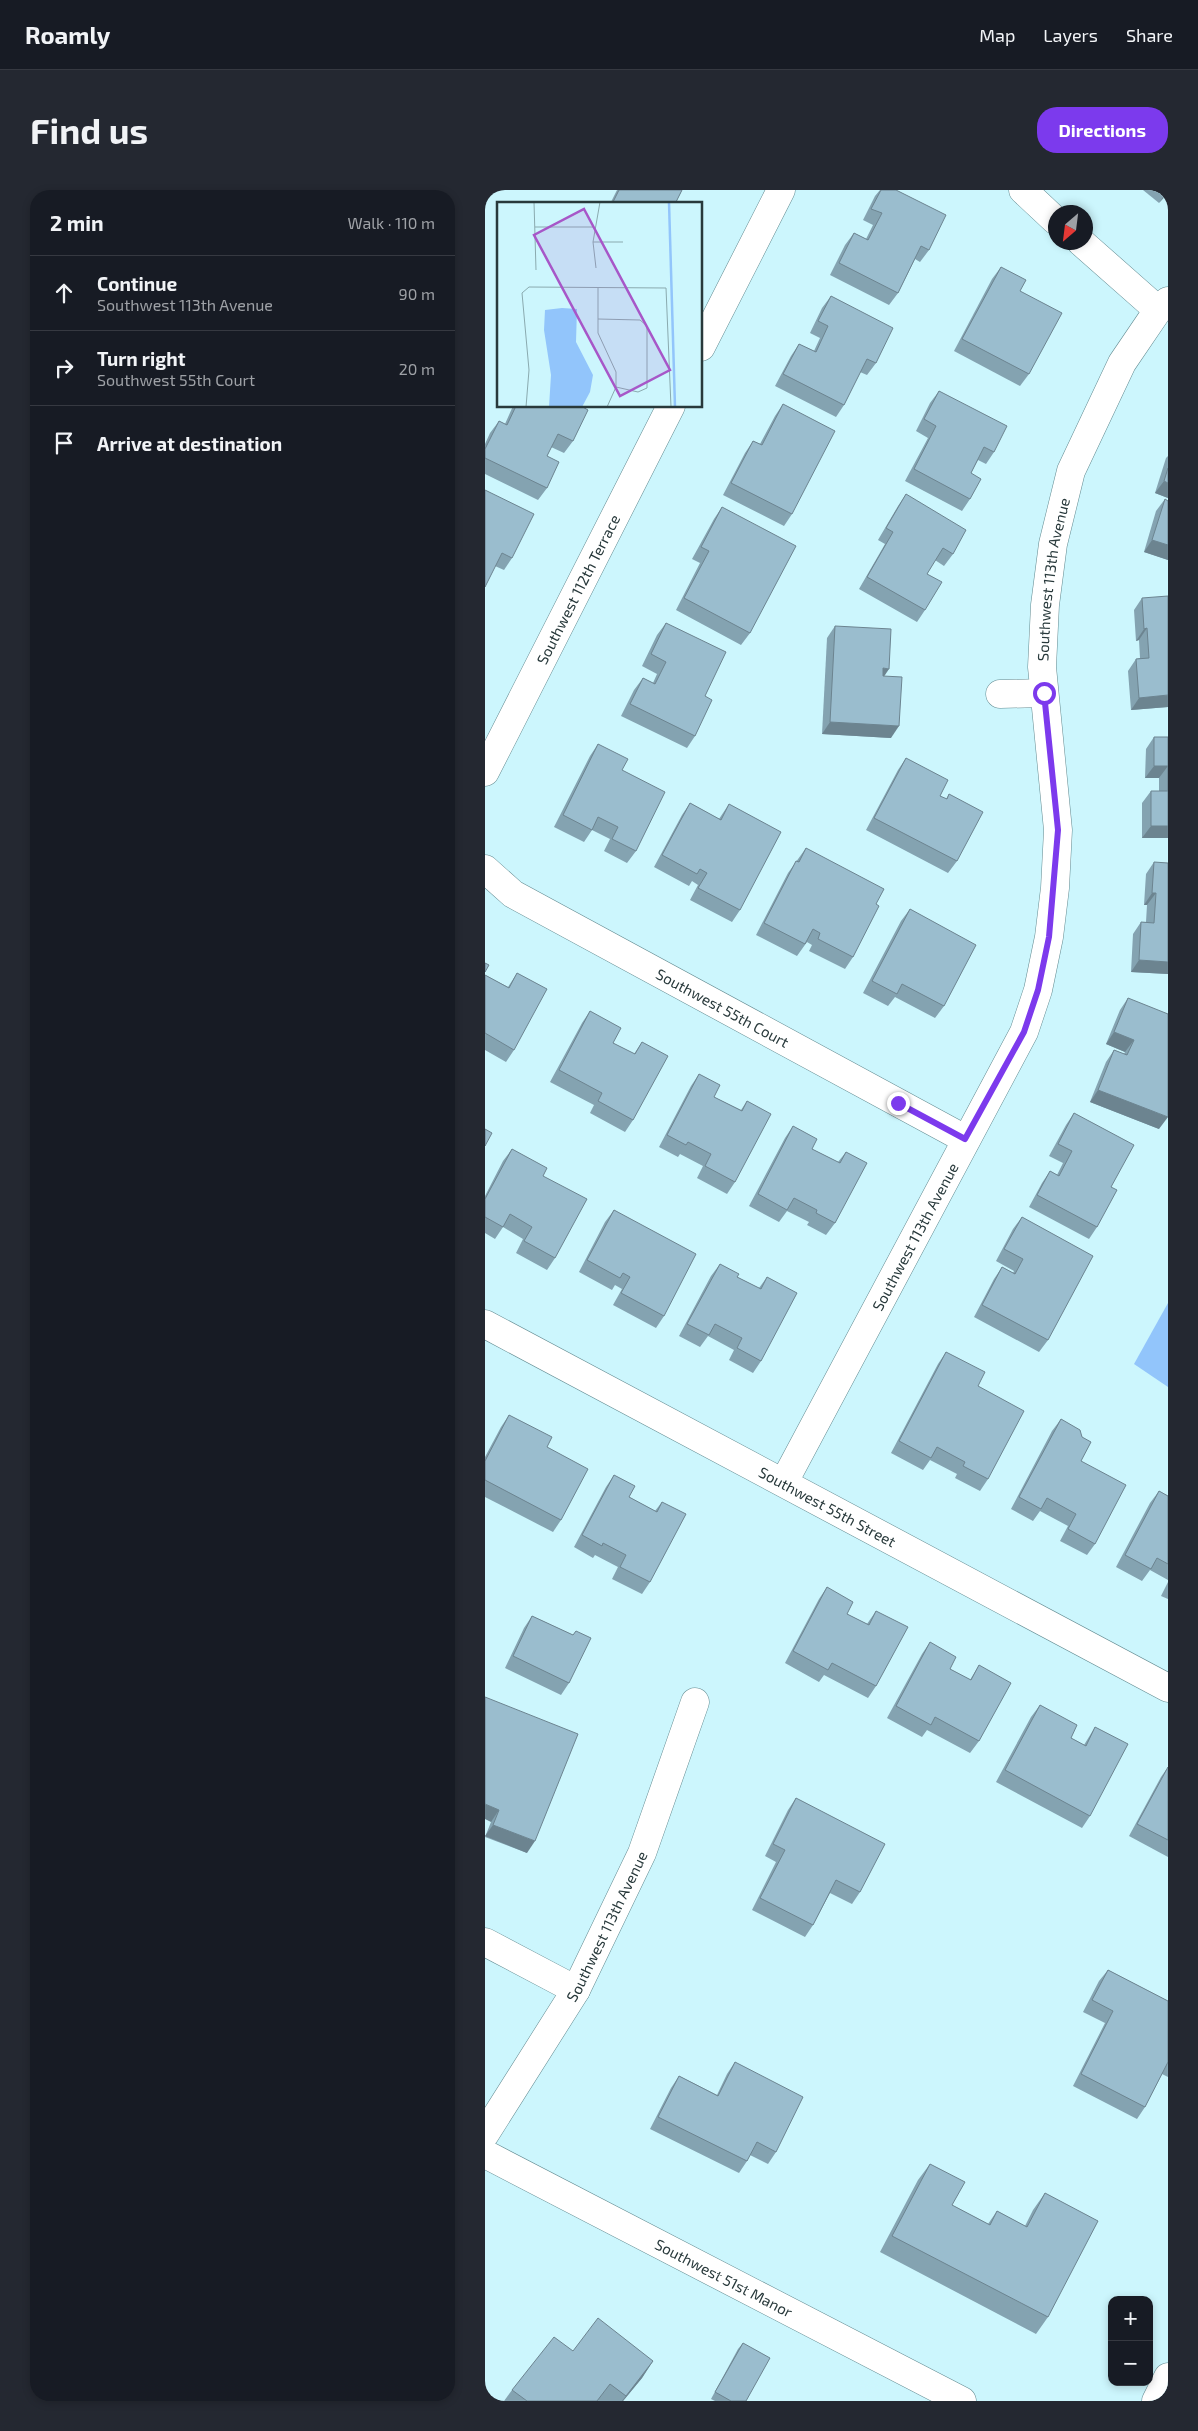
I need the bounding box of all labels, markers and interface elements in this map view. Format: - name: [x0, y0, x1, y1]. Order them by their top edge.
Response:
- text: Roamly: [25, 20, 110, 49]
- text: Map: [979, 24, 1015, 46]
- text: Layers: [1043, 24, 1098, 46]
- text: Share: [1126, 24, 1173, 46]
- button: Directions: [1037, 107, 1168, 153]
- text: Find us: [30, 109, 148, 151]
- inset map: [497, 202, 703, 408]
- north arrow: [1048, 205, 1093, 250]
- text: 2 min: [50, 210, 104, 235]
- text: Walk · 110 m: [348, 213, 435, 232]
- text: Continue: [97, 272, 177, 295]
- icon: ahead: [50, 279, 78, 307]
- text: 90 m: [399, 284, 435, 303]
- text: Southwest 113th Avenue: [97, 295, 273, 314]
- text: Turn right: [97, 347, 185, 370]
- icon: right: [50, 354, 78, 382]
- text: 20 m: [399, 359, 435, 378]
- text: Southwest 55th Court: [97, 370, 255, 389]
- icon: arrive: [50, 429, 78, 457]
- text: Arrive at destination: [97, 432, 282, 455]
- street label: Southwest 113th Avenue: [1033, 496, 1073, 662]
- street label: Southwest 112th Terrace: [532, 511, 623, 667]
- route start: [1033, 682, 1056, 705]
- street label: Southwest 55th Court: [653, 964, 792, 1051]
- route end: [887, 1092, 910, 1115]
- street label: Southwest 113th Avenue: [868, 1160, 962, 1314]
- street label: Southwest 55th Street: [756, 1463, 899, 1550]
- street label: Southwest 113th Avenue: [562, 1848, 651, 2005]
- street label: Southwest 51st Manor: [652, 2235, 796, 2321]
- map controls: [1108, 2296, 1153, 2386]
- button: +: [1108, 2296, 1153, 2341]
- button: −: [1108, 2341, 1153, 2386]

